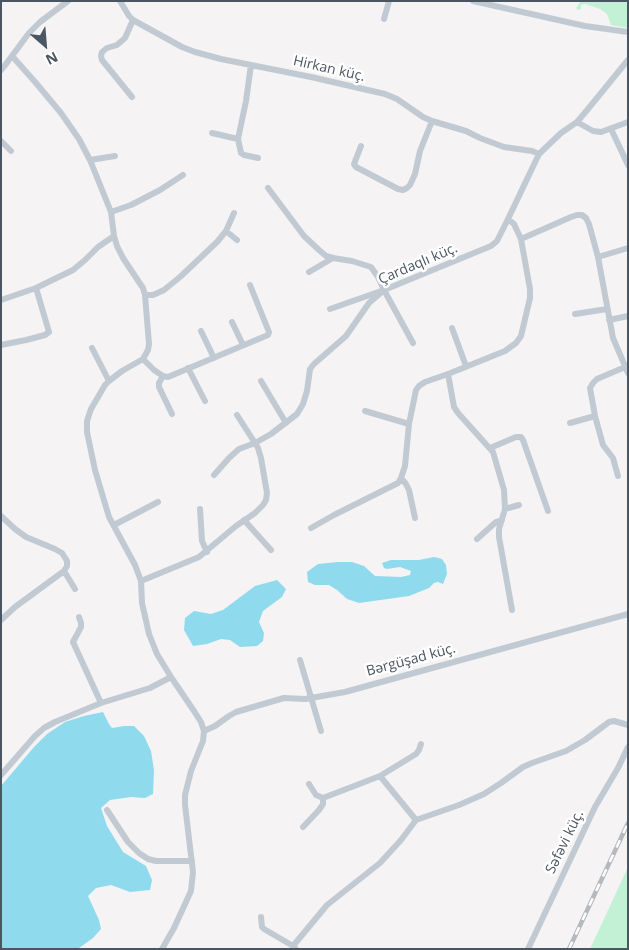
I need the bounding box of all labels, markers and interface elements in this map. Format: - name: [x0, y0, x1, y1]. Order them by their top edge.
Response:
- north arrow: [20, 20, 70, 70]
- text: N: [43, 48, 61, 70]
- street label: Hirkan küç.: [291, 53, 367, 85]
- street label: Çardaqlı küç.: [376, 240, 460, 288]
- street label: Bərgüşad küç.: [364, 640, 458, 680]
- street label: Səfəvi küç.: [542, 807, 588, 877]

